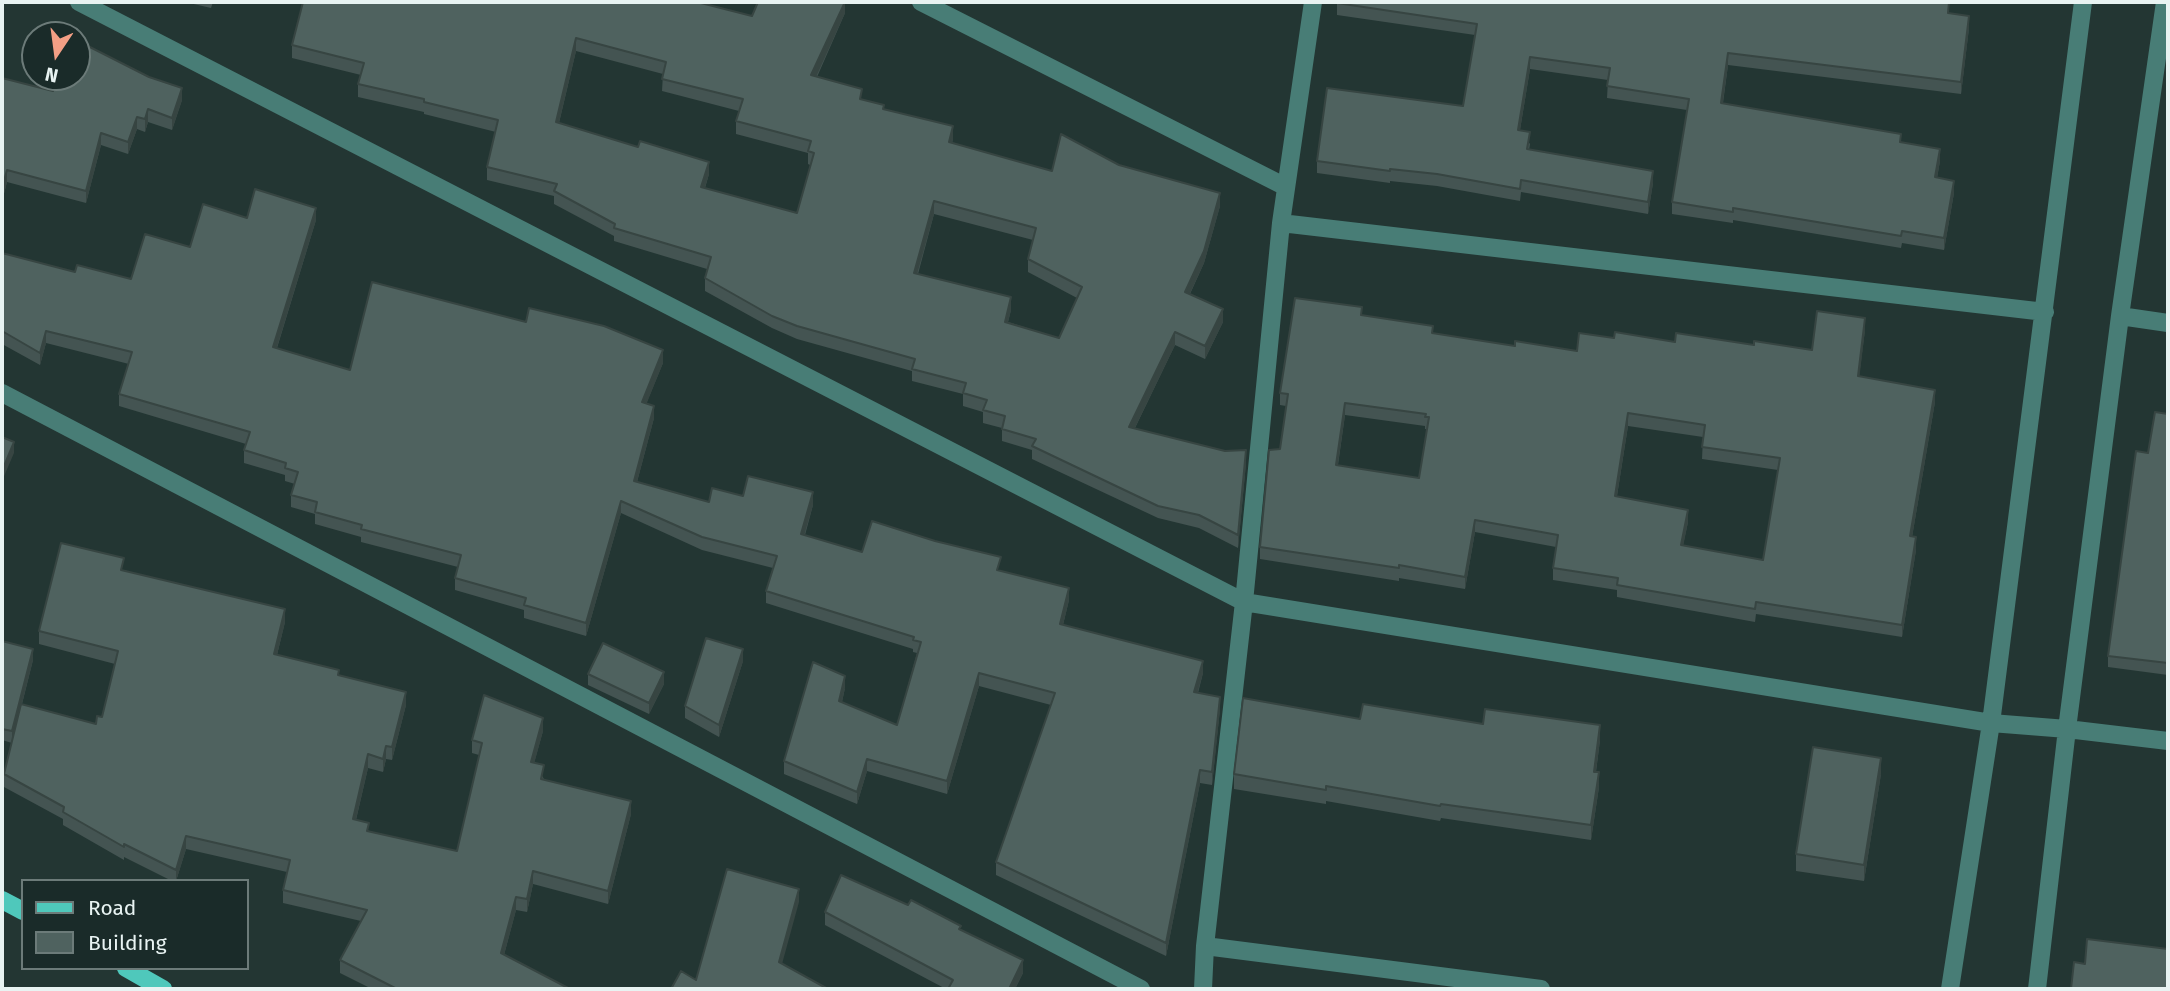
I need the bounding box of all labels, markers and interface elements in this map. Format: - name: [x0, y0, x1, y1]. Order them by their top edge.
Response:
- north arrow: [21, 21, 91, 91]
- text: N: [43, 62, 60, 88]
- legend: [21, 879, 248, 970]
- text: Road: [88, 895, 136, 921]
- text: Building: [88, 930, 167, 956]

